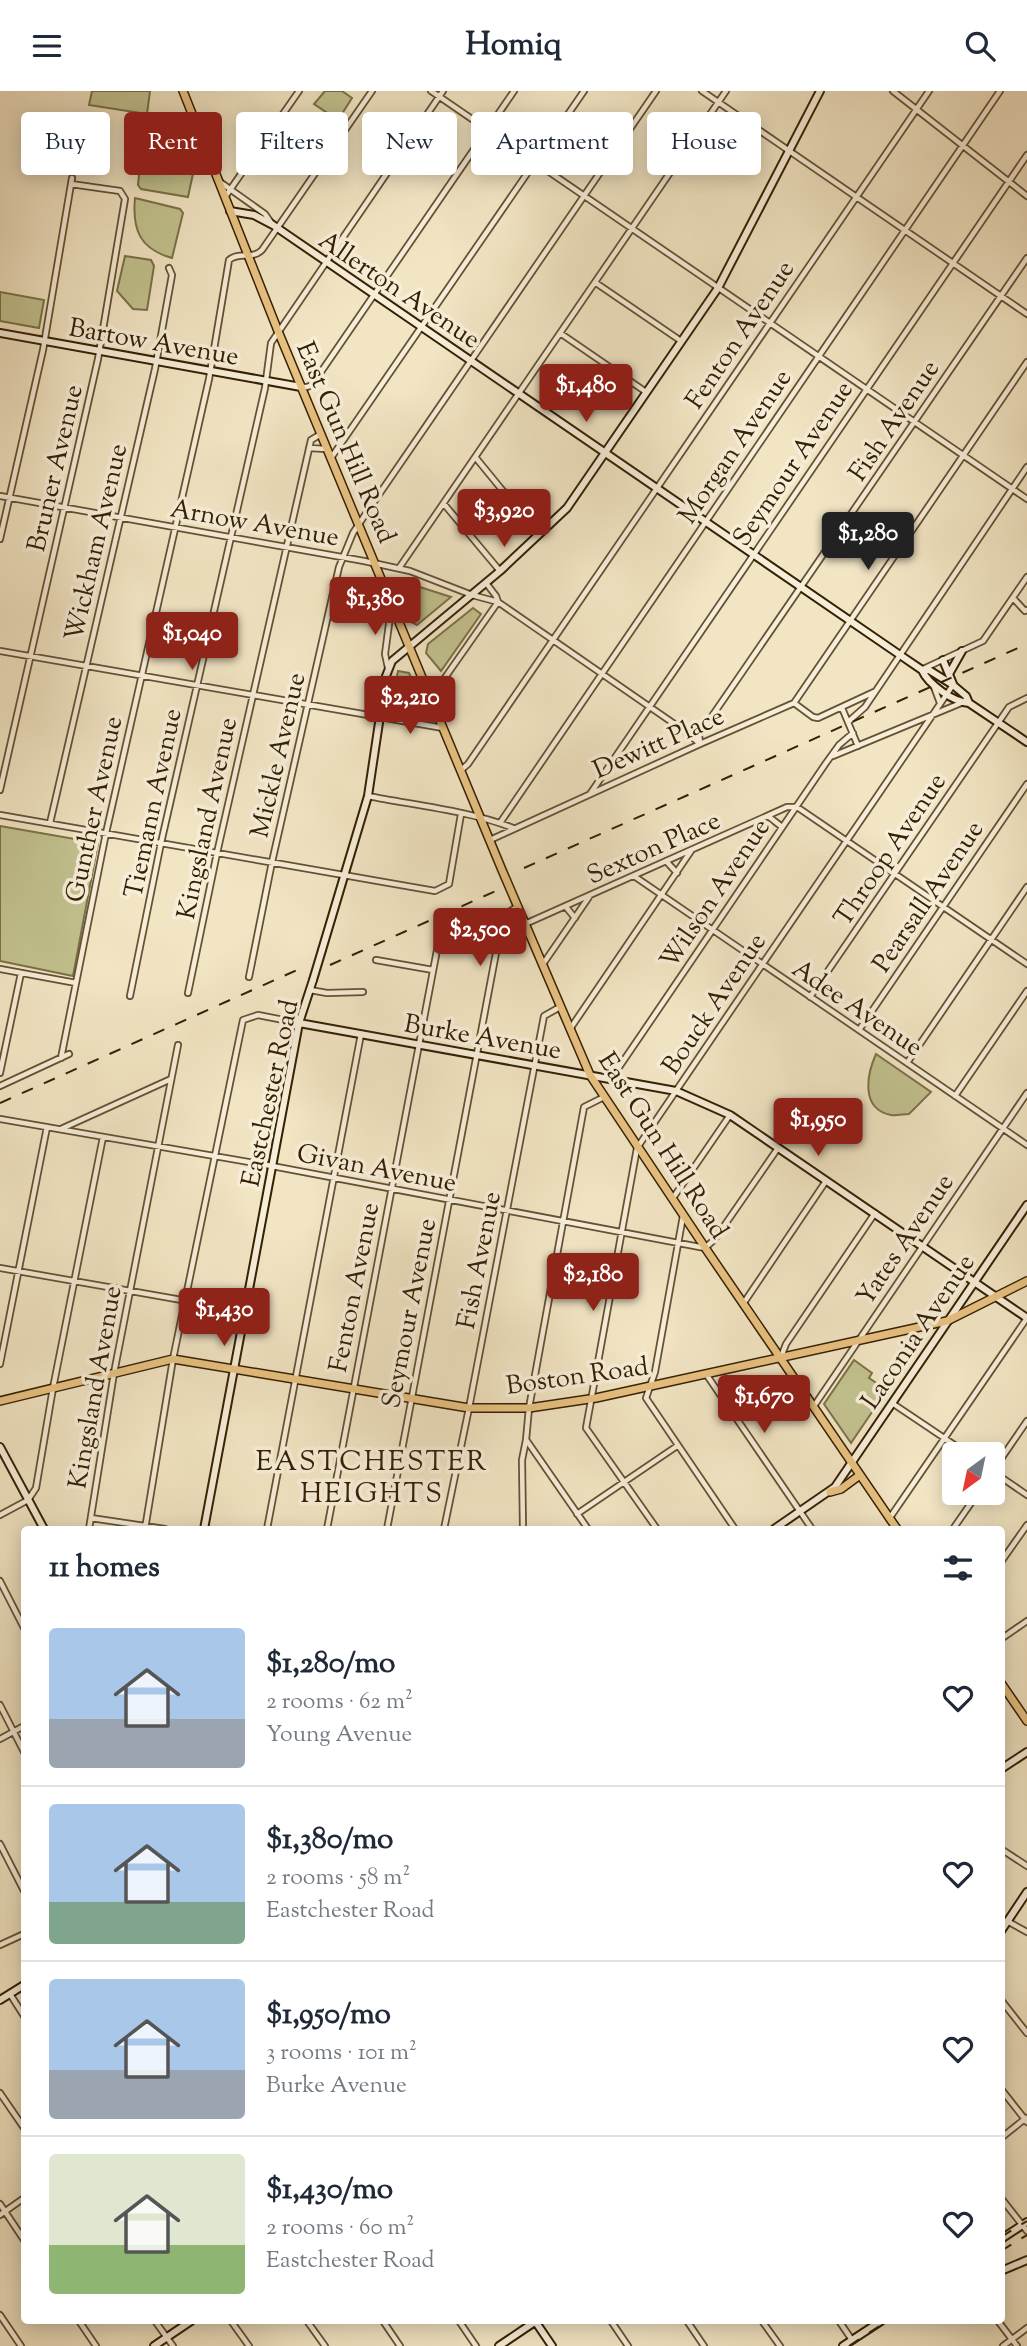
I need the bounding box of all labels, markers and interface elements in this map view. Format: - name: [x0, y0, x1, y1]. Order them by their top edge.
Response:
- text: Homiq: [465, 23, 562, 69]
- icon: menu: [28, 27, 66, 65]
- icon: search: [961, 27, 999, 65]
- chip: Buy: [21, 112, 110, 175]
- chip: Rent: [124, 112, 222, 175]
- chip: Filters: [236, 112, 348, 175]
- chip: New: [362, 112, 457, 175]
- chip: Apartment: [471, 112, 633, 175]
- chip: House: [647, 112, 761, 175]
- street label: Allerton Avenue: [310, 223, 487, 359]
- street label: Fenton Avenue: [678, 254, 805, 417]
- street label: Bartow Avenue: [66, 310, 241, 377]
- street label: East Gun Hill Road: [285, 336, 404, 550]
- street label: Fish Avenue: [841, 353, 949, 489]
- street label: Morgan Avenue: [670, 362, 802, 532]
- pin: $1,480: [529, 365, 643, 424]
- text: $1,480: [555, 370, 617, 403]
- street label: Seymour Avenue: [725, 374, 863, 555]
- street label: Bruner Avenue: [19, 381, 94, 556]
- street label: Wickham Avenue: [57, 440, 138, 645]
- pin: $3,920: [447, 489, 561, 549]
- street label: Arnow Avenue: [167, 491, 342, 558]
- text: $3,920: [474, 495, 534, 528]
- pin: $1,280: [811, 512, 925, 572]
- text: $1,280: [838, 518, 898, 551]
- pin: $1,380: [318, 577, 432, 637]
- text: $1,380: [346, 583, 404, 616]
- pin: $1,040: [135, 613, 249, 672]
- text: $1,040: [162, 618, 222, 651]
- street label: Mickle Avenue: [242, 669, 316, 842]
- pin: $2,210: [353, 677, 467, 736]
- text: $2,210: [380, 682, 440, 715]
- street label: Dewitt Place: [588, 699, 730, 790]
- street label: Tiemann Avenue: [116, 705, 193, 902]
- street label: Gunther Avenue: [58, 713, 133, 906]
- street label: Kingsland Avenue: [169, 714, 248, 923]
- street label: Throop Avenue: [826, 766, 956, 935]
- street label: Sexton Place: [581, 803, 727, 895]
- street label: Wilson Avenue: [652, 812, 780, 977]
- street label: Pearsall Avenue: [864, 814, 994, 981]
- pin: $2,500: [423, 909, 537, 968]
- text: $2,500: [449, 914, 511, 947]
- street label: Bouck Avenue: [654, 926, 776, 1083]
- street label: Adee Avenue: [784, 952, 930, 1067]
- street label: Eastchester Road: [234, 996, 309, 1191]
- street label: Burke Avenue: [401, 1006, 564, 1071]
- street label: East Gun Hill Road: [588, 1046, 736, 1247]
- pin: $1,950: [761, 1098, 875, 1158]
- text: $1,950: [790, 1104, 846, 1137]
- street label: Givan Avenue: [294, 1136, 460, 1203]
- street label: Yates Avenue: [848, 1167, 964, 1314]
- street label: Fish Avenue: [449, 1189, 512, 1332]
- street label: Fenton Avenue: [321, 1199, 390, 1375]
- street label: Seymour Avenue: [374, 1215, 447, 1412]
- street label: Laconia Avenue: [853, 1247, 985, 1418]
- pin: $2,180: [536, 1253, 650, 1313]
- text: $2,180: [563, 1259, 623, 1292]
- street label: Kingsland Avenue: [60, 1283, 133, 1492]
- pin: $1,430: [167, 1289, 281, 1348]
- text: $1,430: [195, 1294, 253, 1327]
- street label: Boston Road: [504, 1349, 651, 1406]
- pin: $1,670: [707, 1375, 821, 1435]
- text: $1,670: [734, 1381, 794, 1414]
- north arrow: [942, 1442, 1004, 1505]
- map controls: [942, 1442, 1005, 1505]
- district label: EASTCHESTER HEIGHTS: [256, 1443, 488, 1515]
- text: 11 homes: [49, 1547, 160, 1590]
- icon: filters: [939, 1549, 977, 1587]
- text: $1,280/mo: [266, 1643, 395, 1686]
- icon: home: [105, 1656, 189, 1740]
- icon: heart: [939, 1679, 977, 1717]
- text: 2 rooms · 62 m²: [266, 1686, 413, 1719]
- text: Young Avenue: [266, 1719, 412, 1752]
- text: $1,380/mo: [266, 1819, 393, 1862]
- icon: home: [105, 1832, 189, 1916]
- icon: heart: [939, 1855, 977, 1893]
- text: 2 rooms · 58 m²: [266, 1862, 410, 1895]
- text: Eastchester Road: [266, 1895, 435, 1928]
- text: $1,950/mo: [266, 1994, 391, 2037]
- icon: home: [105, 2007, 189, 2091]
- icon: heart: [939, 2030, 977, 2068]
- text: 3 rooms · 101 m²: [266, 2037, 417, 2070]
- text: Burke Avenue: [266, 2070, 407, 2103]
- text: $1,430/mo: [266, 2169, 393, 2212]
- icon: home: [105, 2182, 189, 2266]
- icon: heart: [939, 2205, 977, 2243]
- text: 2 rooms · 60 m²: [266, 2212, 414, 2245]
- text: Eastchester Road: [266, 2245, 435, 2278]

